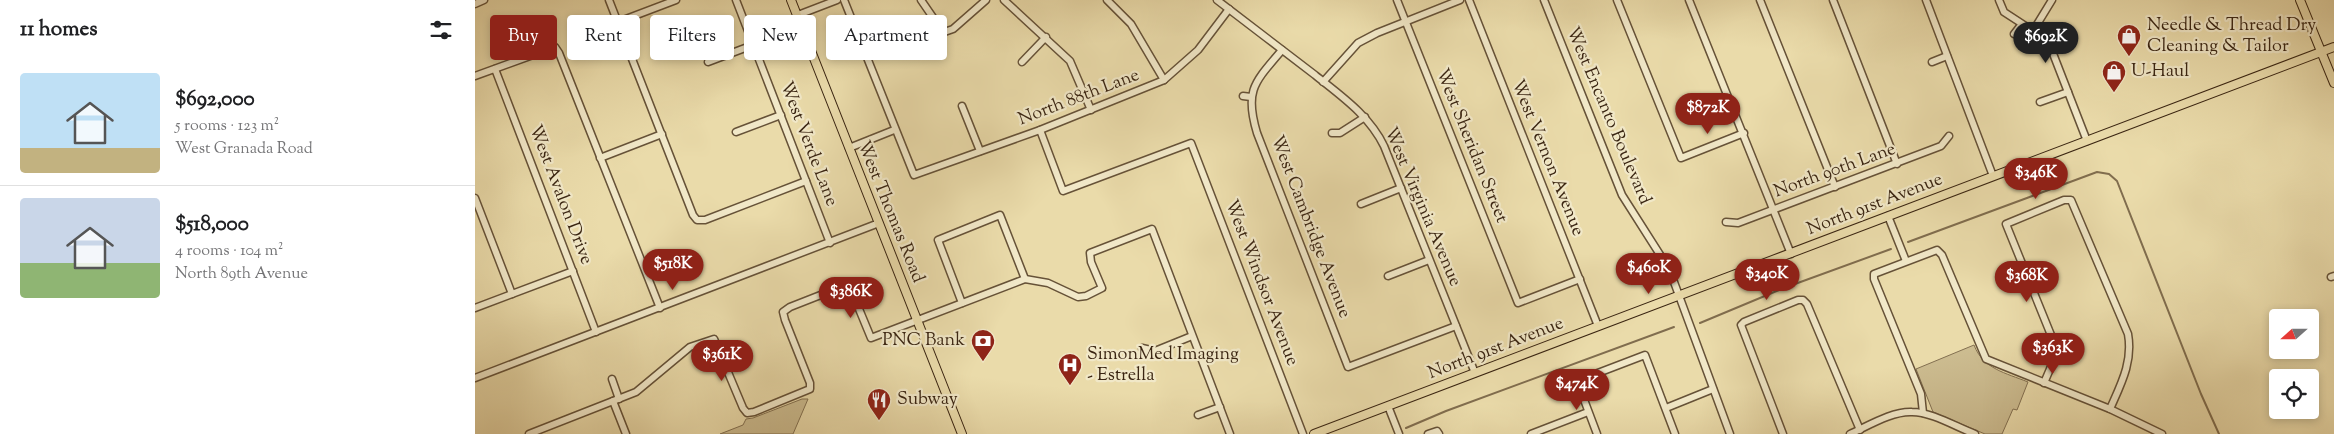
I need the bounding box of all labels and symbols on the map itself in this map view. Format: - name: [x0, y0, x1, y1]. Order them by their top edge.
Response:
- place label: Needle & Thread Dry Cleaning & Tailor: [2147, 13, 2316, 60]
- pin: $692K: [2011, 22, 2081, 64]
- street label: West Encanto Boulevard: [1559, 23, 1657, 209]
- shop icon: Needle & Thread Dry Cleaning & Tailor: [2116, 23, 2142, 57]
- shop icon: U-Haul: [2101, 59, 2127, 93]
- place label: U-Haul: [2131, 59, 2189, 85]
- street label: North 88th Lane: [1015, 63, 1143, 133]
- street label: West Sheridan Street: [1428, 65, 1514, 227]
- street label: West Vernon Avenue: [1504, 76, 1590, 240]
- street label: West Verde Lane: [772, 78, 844, 210]
- pin: $872K: [1673, 92, 1743, 135]
- street label: West Avalon Drive: [521, 121, 599, 269]
- street label: West Virginia Avenue: [1377, 123, 1467, 291]
- street label: West Cambridge Avenue: [1263, 132, 1357, 322]
- street label: West Thomas Road: [850, 137, 930, 287]
- street label: North 90th Lane: [1770, 137, 1900, 205]
- pin: $346K: [2001, 158, 2071, 200]
- street label: North 91st Avenue: [1803, 167, 1947, 243]
- street label: West Windsor Avenue: [1217, 196, 1305, 370]
- pin: $518K: [638, 248, 708, 291]
- pin: $460K: [1614, 252, 1684, 295]
- pin: $340K: [1732, 258, 1802, 301]
- pin: $368K: [1992, 260, 2062, 303]
- pin: $386K: [816, 276, 886, 319]
- north arrow: [2269, 309, 2319, 359]
- street label: North 91st Avenue: [1424, 311, 1568, 387]
- place label: PNC Bank: [882, 328, 965, 354]
- bank icon: PNC Bank: [970, 328, 996, 362]
- pin: $363K: [2018, 332, 2088, 375]
- pin: $361K: [687, 340, 757, 382]
- place label: SimonMed Imaging - Estrella: [1087, 342, 1239, 389]
- hospital icon: SimonMed Imaging - Estrella: [1057, 352, 1083, 386]
- pin: $474K: [1542, 368, 1612, 411]
- restaurant icon: Subway: [866, 387, 892, 421]
- place label: Subway: [897, 387, 958, 413]

